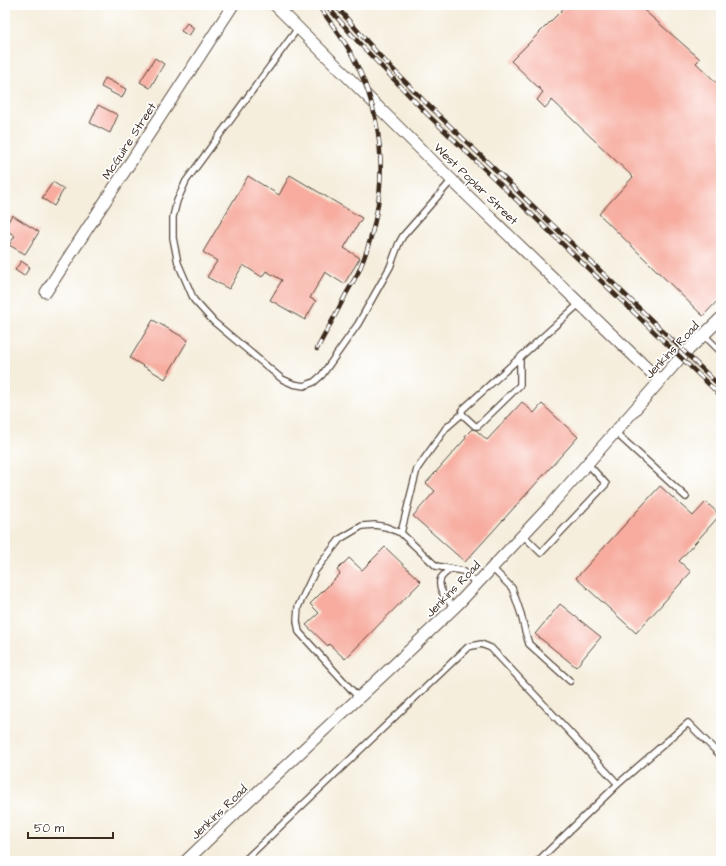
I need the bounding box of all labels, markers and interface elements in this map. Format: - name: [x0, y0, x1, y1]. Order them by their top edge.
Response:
- street label: McGuire Street: [98, 99, 161, 183]
- street label: West Poplar Street: [430, 140, 522, 229]
- street label: Jenkins Road: [641, 318, 703, 383]
- street label: Jenkins Road: [422, 557, 485, 621]
- street label: Jenkins Road: [187, 781, 251, 844]
- scale bar: [28, 814, 113, 840]
- text: 50 m: [34, 820, 65, 837]

